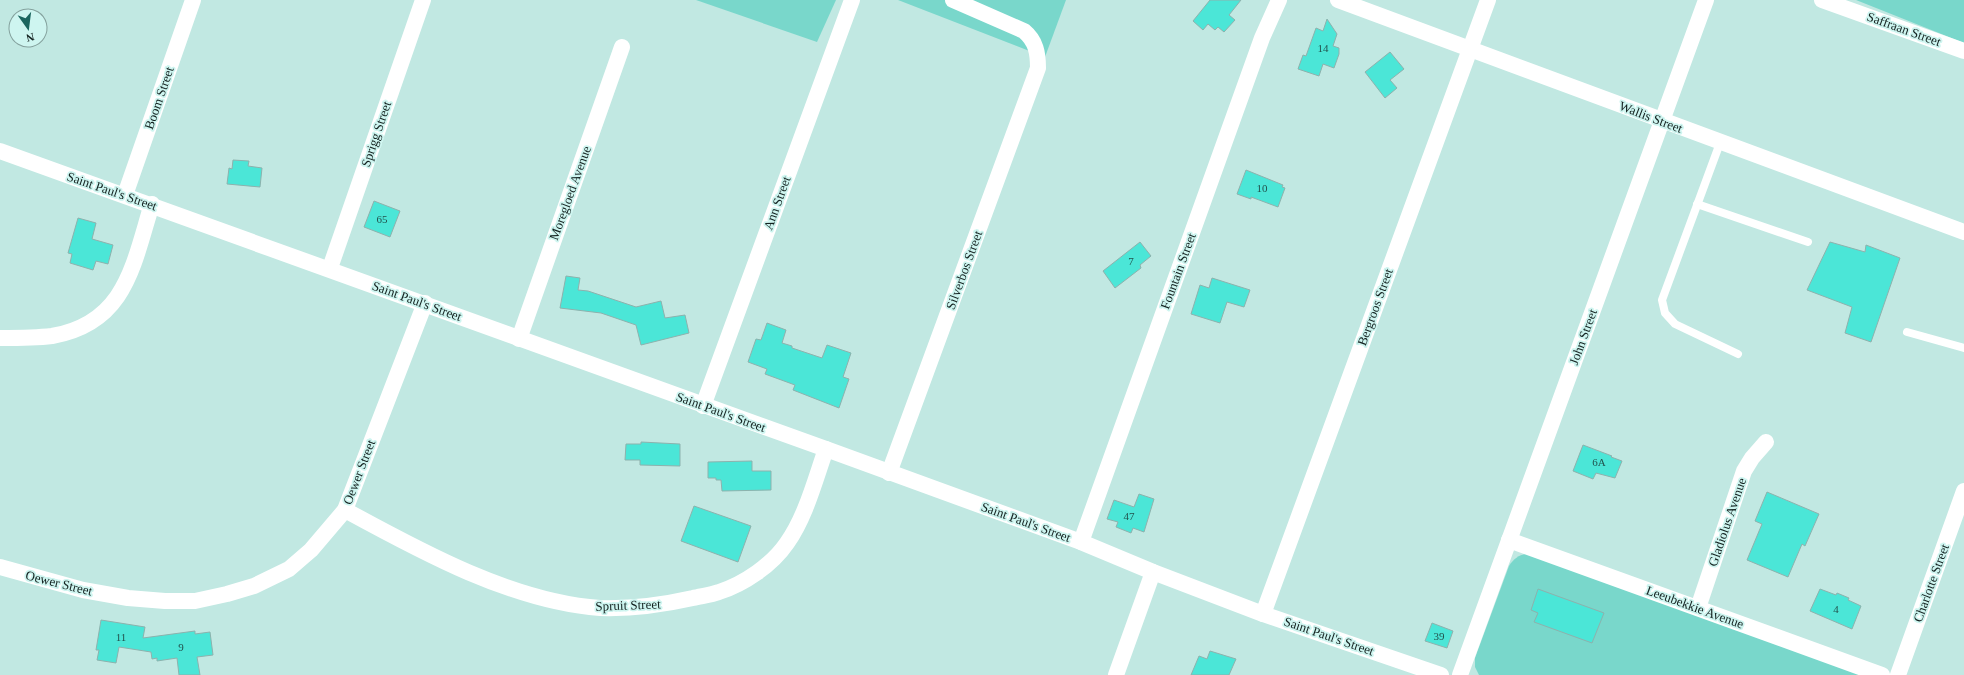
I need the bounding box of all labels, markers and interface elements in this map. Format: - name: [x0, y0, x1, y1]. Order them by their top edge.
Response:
- north arrow: [8, 8, 48, 48]
- street label: Saffraan Street: [1865, 9, 1943, 49]
- text: N: [25, 31, 36, 44]
- house number: 14: [1318, 42, 1329, 54]
- street label: Boom Street: [141, 64, 177, 131]
- street label: Wallis Street: [1617, 98, 1685, 136]
- street label: Sprigg Street: [358, 99, 394, 169]
- street label: Moregloed Avenue: [546, 144, 594, 242]
- street label: Saint Paul's Street: [65, 169, 159, 214]
- street label: Ann Street: [760, 174, 794, 232]
- house number: 10: [1257, 182, 1268, 194]
- house number: 65: [377, 213, 388, 225]
- street label: Silverbos Street: [943, 228, 985, 311]
- street label: Fountain Street: [1157, 231, 1199, 311]
- house number: 7: [1128, 255, 1134, 267]
- street label: Bergroos Street: [1354, 266, 1396, 348]
- street label: Saint Paul's Street: [370, 278, 464, 324]
- street label: John Street: [1566, 307, 1600, 367]
- street label: Saint Paul's Street: [674, 389, 768, 435]
- street label: Oewer Street: [340, 437, 378, 507]
- house number: 6A: [1592, 456, 1606, 468]
- street label: Gladiolus Avenue: [1705, 476, 1749, 568]
- street label: Saint Paul's Street: [979, 499, 1073, 545]
- house number: 47: [1124, 510, 1135, 522]
- street label: Charlotte Street: [1910, 542, 1952, 624]
- street label: Oewer Street: [24, 567, 94, 599]
- street label: Leeubekkie Avenue: [1644, 582, 1746, 632]
- street label: Spruit Street: [595, 596, 661, 614]
- house number: 4: [1833, 603, 1839, 615]
- street label: Saint Paul's Street: [1282, 614, 1376, 659]
- house number: 39: [1434, 630, 1445, 642]
- house number: 11: [116, 631, 126, 643]
- house number: 9: [178, 641, 184, 653]

